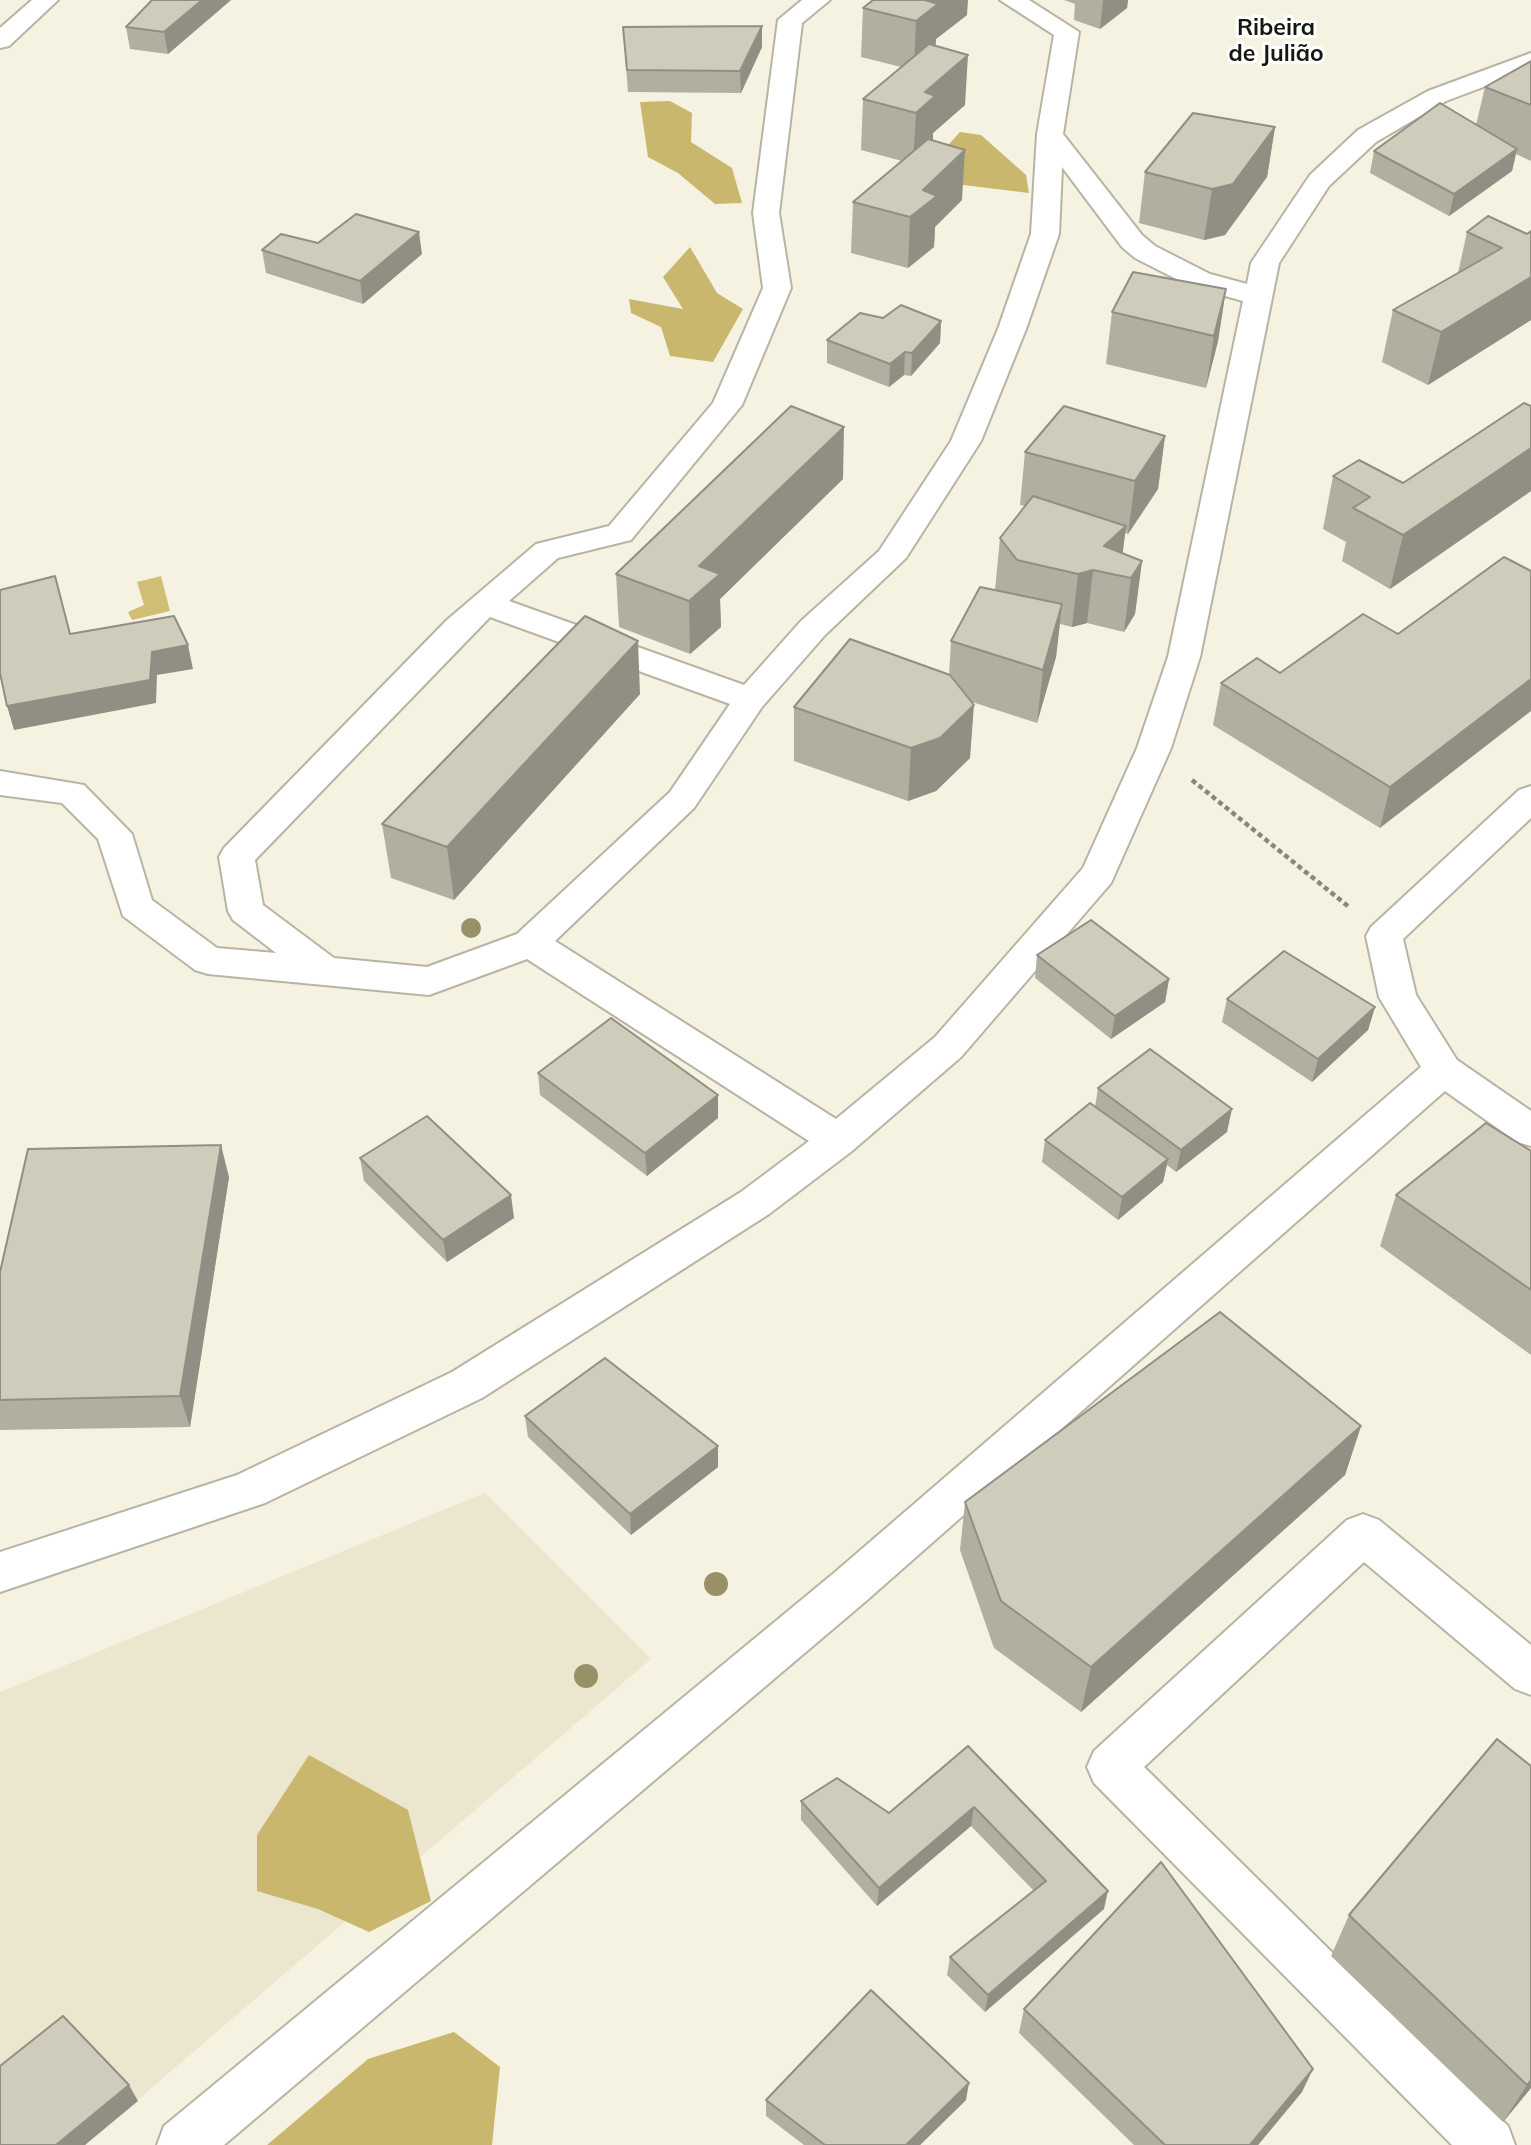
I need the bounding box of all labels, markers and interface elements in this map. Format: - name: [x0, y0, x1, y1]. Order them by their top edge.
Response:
- district label: Ribeira de Julião: [1228, 14, 1324, 68]

